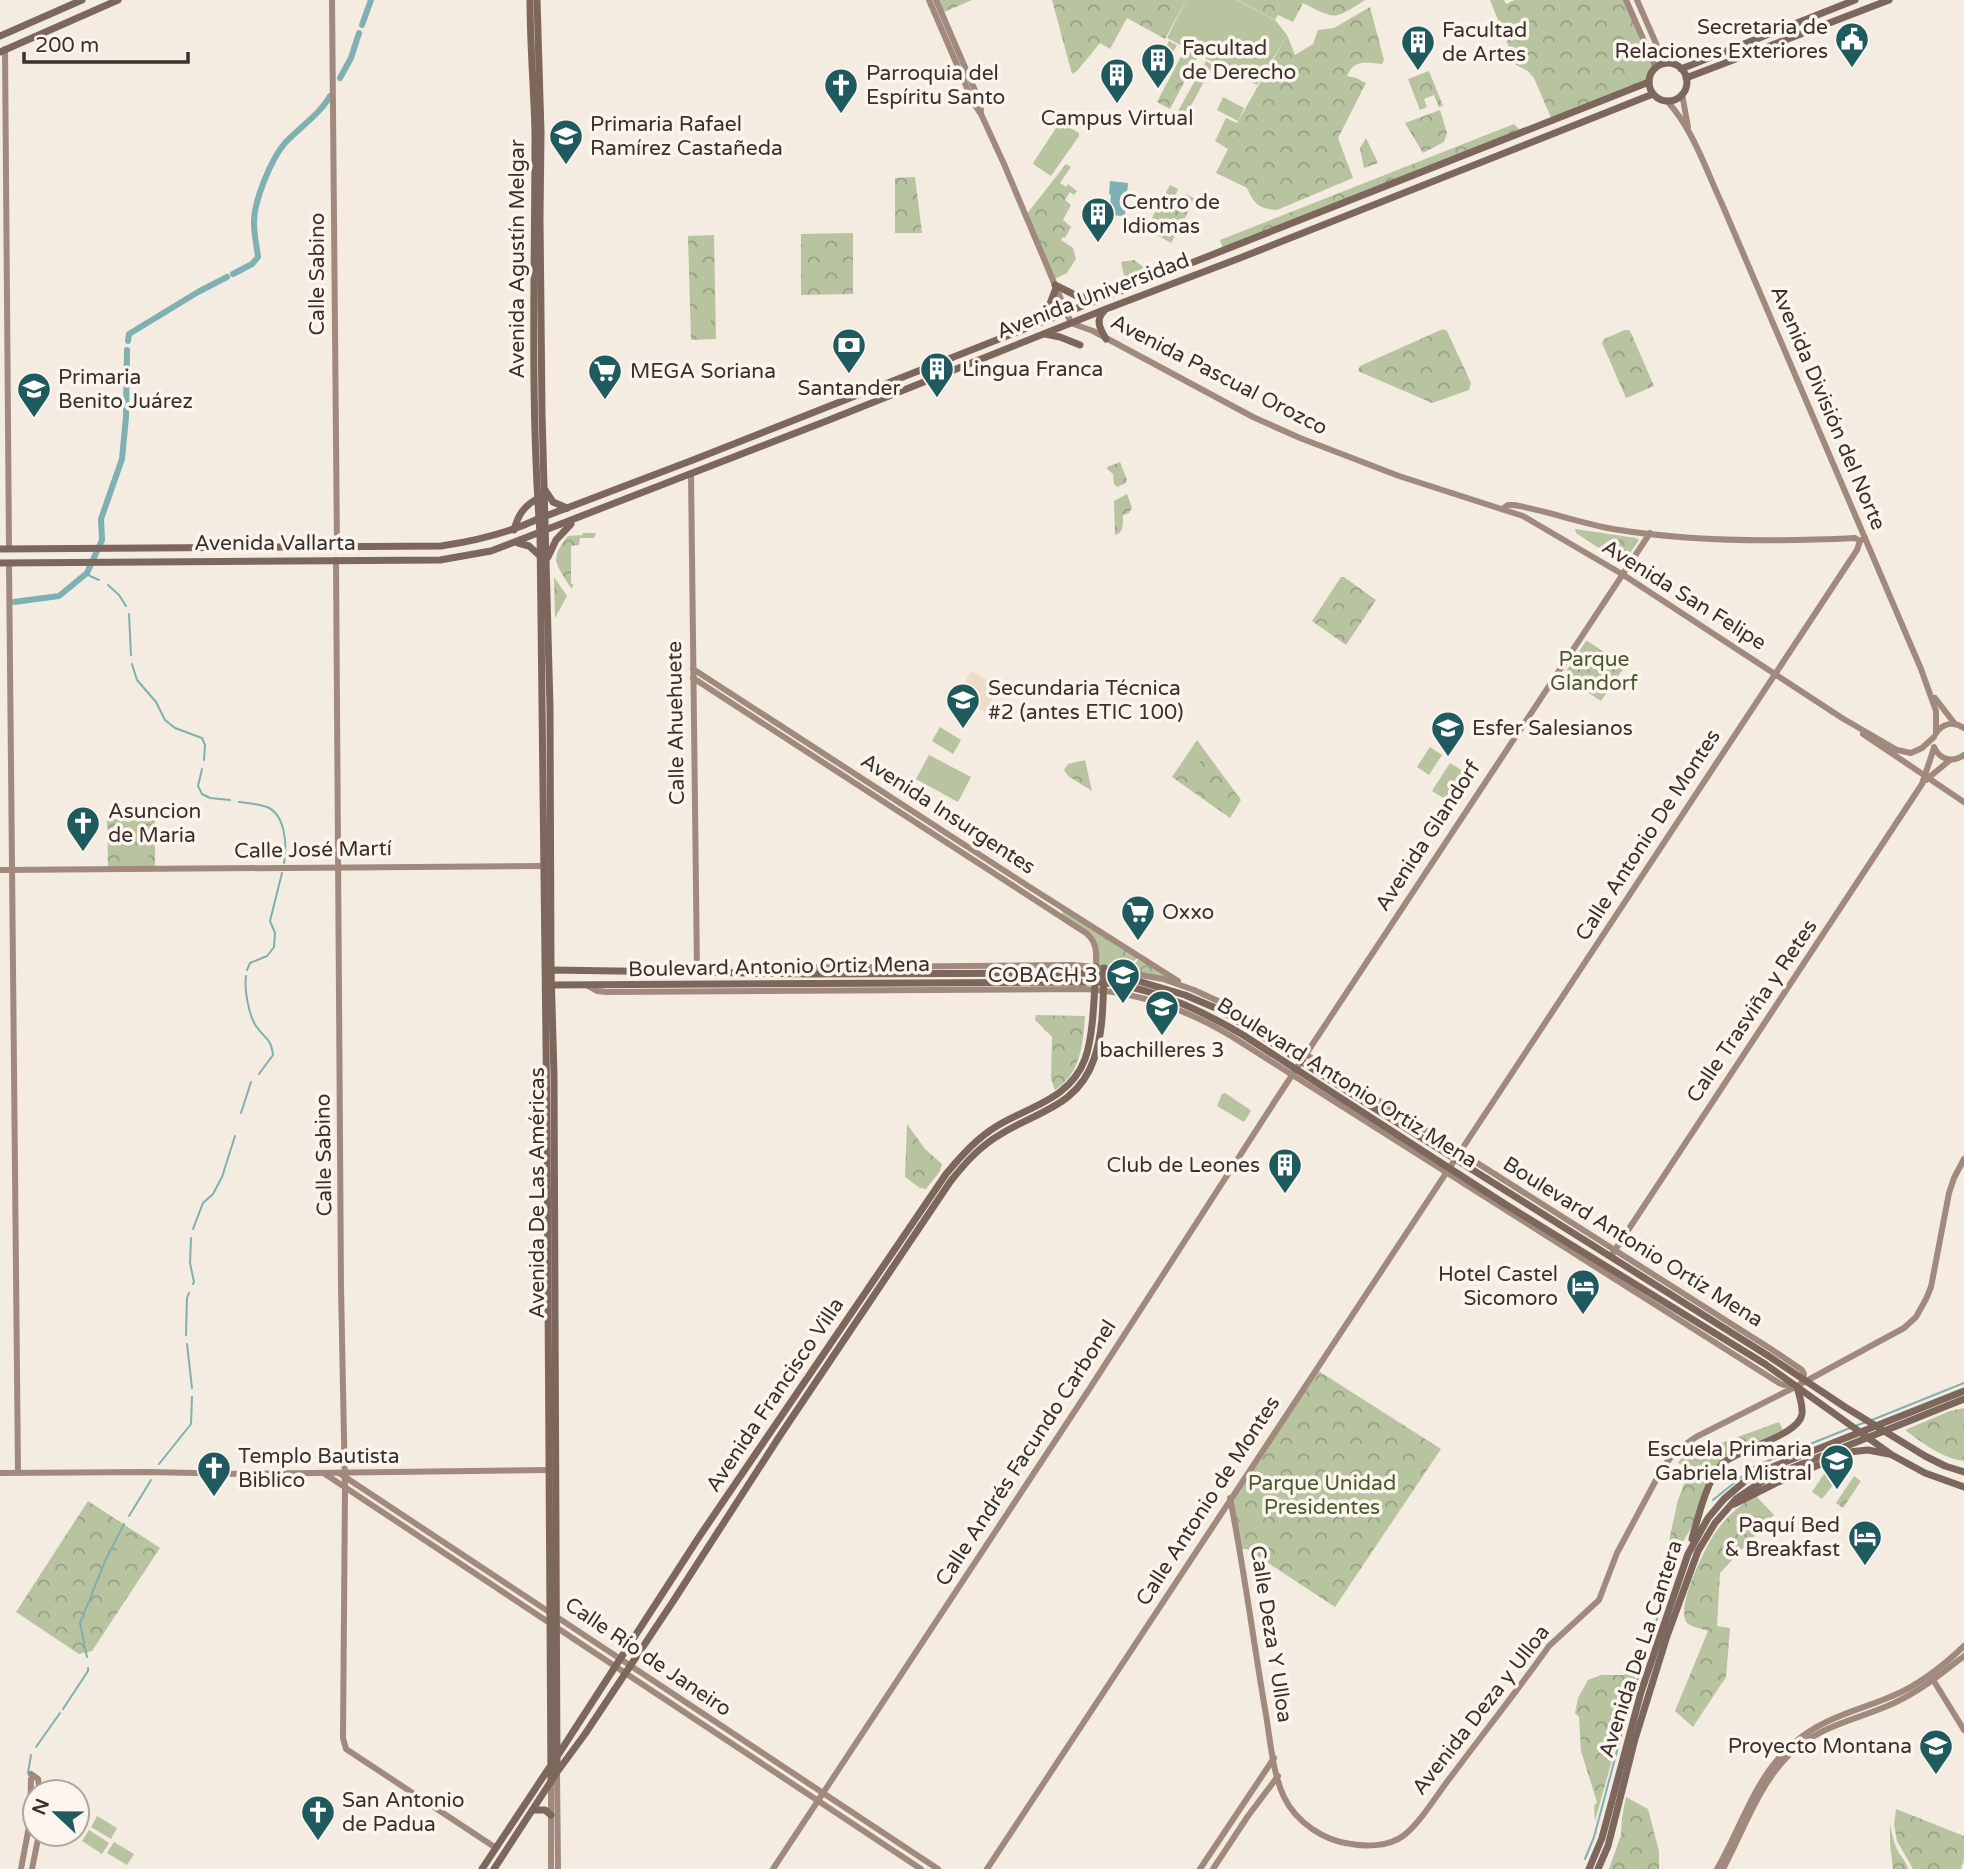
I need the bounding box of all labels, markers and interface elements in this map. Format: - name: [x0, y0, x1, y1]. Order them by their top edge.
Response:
- place label: Secretaria de Relaciones Exteriores: [1614, 15, 1828, 64]
- place label: Facultad de Artes: [1442, 18, 1527, 67]
- public building icon: Secretaria de Relaciones Exteriores: [1833, 20, 1871, 69]
- scale bar: [24, 21, 189, 65]
- building icon: Facultad de Artes: [1399, 23, 1437, 72]
- text: 200 m: [35, 33, 99, 58]
- place label: Facultad de Derecho: [1182, 36, 1296, 85]
- building icon: Facultad de Derecho: [1139, 41, 1177, 90]
- building icon: Campus Virtual: [1098, 56, 1136, 105]
- place label: Parroquia del Espíritu Santo: [866, 61, 1005, 110]
- church icon: Parroquia del Espíritu Santo: [822, 66, 860, 115]
- place label: Campus Virtual: [1041, 106, 1193, 131]
- place label: Primaria Rafael Ramírez Castañeda: [590, 112, 783, 161]
- school or university icon: Primaria Rafael Ramírez Castañeda: [547, 117, 585, 166]
- street label: Avenida Agustín Melgar: [505, 139, 530, 379]
- place label: Centro de Idiomas: [1122, 190, 1220, 239]
- building icon: Centro de Idiomas: [1079, 195, 1117, 244]
- street label: Calle Sabino: [305, 213, 330, 335]
- street label: Avenida Universidad: [993, 248, 1193, 344]
- street label: Avenida División del Norte: [1765, 282, 1891, 534]
- street label: Avenida Pascual Orozco: [1106, 309, 1332, 441]
- bank icon: Santander: [830, 326, 868, 375]
- building icon: Lingua Franca: [918, 350, 956, 399]
- supermarket icon: MEGA Soriana: [586, 352, 624, 401]
- place label: Lingua Franca: [962, 357, 1103, 382]
- place label: MEGA Soriana: [630, 359, 776, 384]
- place label: Primaria Benito Juárez: [58, 365, 193, 414]
- school or university icon: Primaria Benito Juárez: [15, 370, 53, 419]
- place label: Santander: [797, 376, 901, 401]
- street label: Avenida Vallarta: [194, 531, 356, 556]
- street label: Avenida San Felipe: [1597, 534, 1771, 656]
- street label: Calle Ahuehuete: [662, 641, 690, 805]
- park label: Parque Glandorf: [1550, 647, 1638, 696]
- place label: Secundaria Técnica #2 (antes ETIC 100): [988, 676, 1184, 725]
- school or university icon: Secundaria Técnica #2 (antes ETIC 100): [944, 681, 982, 730]
- school or university icon: Esfer Salesianos: [1429, 709, 1467, 758]
- place label: Esfer Salesianos: [1472, 716, 1633, 741]
- street label: Calle Antonio De Montes: [1570, 725, 1726, 945]
- street label: Avenida Insurgentes: [856, 748, 1040, 880]
- street label: Avenida Glandorf: [1370, 756, 1486, 916]
- place label: Asuncion de Maria: [108, 799, 201, 848]
- church icon: Asuncion de Maria: [64, 804, 102, 853]
- street label: Calle José Martí: [234, 836, 392, 864]
- supermarket icon: Oxxo: [1119, 893, 1157, 942]
- place label: Oxxo: [1162, 900, 1214, 925]
- street label: Calle Trasviña y Retes: [1681, 915, 1823, 1107]
- street label: Boulevard Antonio Ortiz Mena: [628, 952, 930, 982]
- school or university icon: COBACH 3: [1104, 956, 1142, 1005]
- place label: COBACH 3: [988, 963, 1098, 988]
- school or university icon: bachilleres 3: [1143, 988, 1181, 1037]
- street label: Boulevard Antonio Ortiz Mena: [1212, 992, 1482, 1174]
- place label: bachilleres 3: [1100, 1038, 1224, 1063]
- street label: Avenida De Las Américas: [525, 1067, 550, 1319]
- street label: Calle Sabino: [310, 1093, 338, 1217]
- building icon: Club de Leones: [1266, 1146, 1304, 1195]
- street label: Boulevard Antonio Ortíz Mena: [1498, 1151, 1768, 1333]
- place label: Club de Leones: [1107, 1153, 1260, 1178]
- place label: Hotel Castel Sicomoro: [1438, 1262, 1558, 1311]
- hotel icon: Hotel Castel Sicomoro: [1564, 1267, 1602, 1316]
- street label: Avenida Francisco Villa: [701, 1293, 849, 1497]
- street label: Calle Andrés Facundo Carbonel: [930, 1315, 1122, 1591]
- street label: Calle Antonio de Montes: [1131, 1391, 1285, 1611]
- place label: Escuela Primaria Gabriela Mistral: [1647, 1437, 1812, 1486]
- school or university icon: Escuela Primaria Gabriela Mistral: [1818, 1442, 1856, 1491]
- place label: Templo Bautista Biblico: [238, 1444, 399, 1493]
- church icon: Templo Bautista Biblico: [195, 1449, 233, 1498]
- park label: Parque Unidad Presidentes: [1248, 1471, 1396, 1520]
- place label: Paquí Bed & Breakfast: [1724, 1513, 1840, 1562]
- hotel icon: Paquí Bed & Breakfast: [1846, 1518, 1884, 1567]
- street label: Avenida De La Cantera: [1594, 1537, 1688, 1761]
- street label: Calle Deza Y Ulloa: [1245, 1544, 1297, 1724]
- street label: Calle Río de Janeiro: [560, 1592, 736, 1722]
- street label: Avenida Deza y Ulloa: [1407, 1620, 1555, 1800]
- school or university icon: Proyecto Montana: [1917, 1727, 1955, 1776]
- place label: Proyecto Montana: [1728, 1734, 1912, 1759]
- north arrow: [21, 1778, 91, 1848]
- place label: San Antonio de Padua: [342, 1788, 465, 1837]
- church icon: San Antonio de Padua: [299, 1793, 337, 1842]
- text: N: [28, 1796, 54, 1818]

